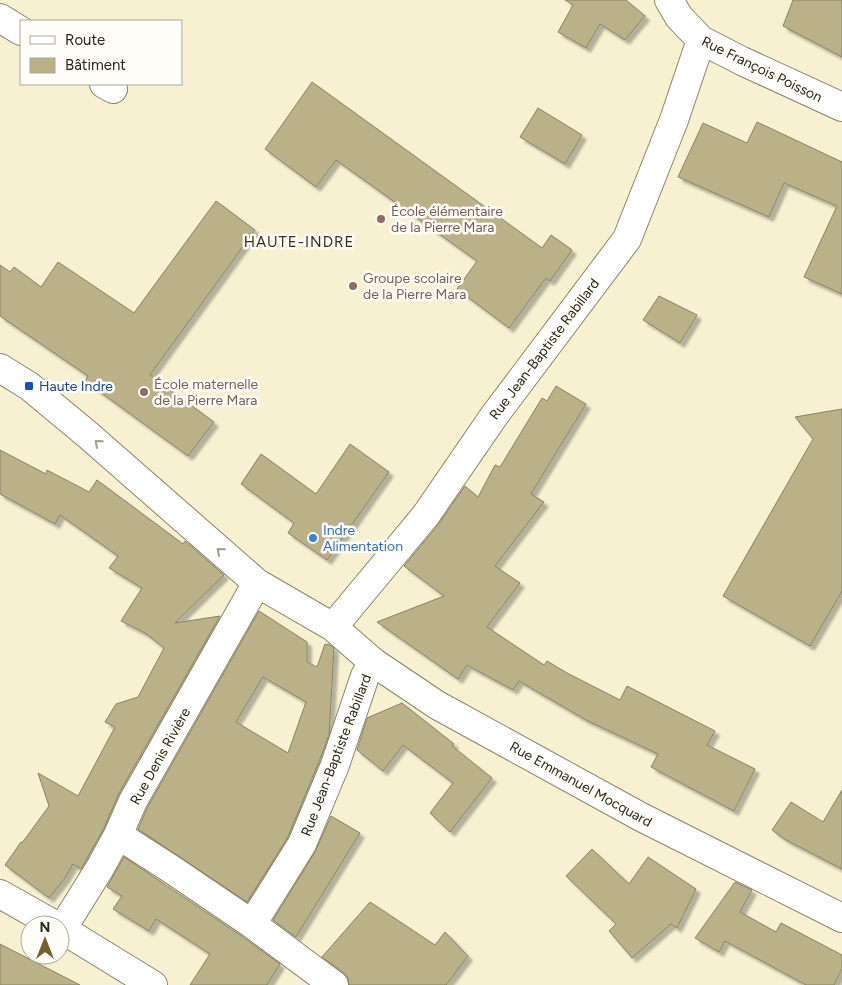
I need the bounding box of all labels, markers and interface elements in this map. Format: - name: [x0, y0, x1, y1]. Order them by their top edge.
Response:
- legend: [20, 20, 182, 85]
- text: Route: [65, 31, 105, 49]
- street label: Rue François Poisson: [699, 33, 825, 106]
- text: Bâtiment: [65, 56, 126, 74]
- place label: École élémentaire de la Pierre Mara: [391, 203, 503, 236]
- marker: École élémentaire de la Pierre Mara: [375, 213, 387, 225]
- district label: HAUTE-INDRE: [244, 233, 354, 251]
- place label: Groupe scolaire de la Pierre Mara: [363, 270, 466, 303]
- street label: Rue Jean-Baptiste Rabillard: [486, 275, 603, 423]
- marker: Groupe scolaire de la Pierre Mara: [347, 280, 359, 292]
- place label: École maternelle de la Pierre Mara: [154, 376, 258, 409]
- place label: Haute Indre: [39, 378, 113, 395]
- marker: Haute Indre: [23, 380, 35, 392]
- marker: École maternelle de la Pierre Mara: [138, 386, 150, 398]
- one-way arrow: [95, 440, 104, 449]
- place label: Indre Alimentation: [323, 522, 403, 555]
- marker: Indre Alimentation: [307, 532, 319, 544]
- one-way arrow: [217, 547, 226, 556]
- street label: Rue Jean-Baptiste Rabillard: [298, 672, 375, 839]
- street label: Rue Denis Rivière: [127, 704, 194, 808]
- street label: Rue Emmanuel Mocquard: [507, 738, 655, 831]
- north arrow: [20, 915, 70, 965]
- text: N: [40, 919, 50, 936]

